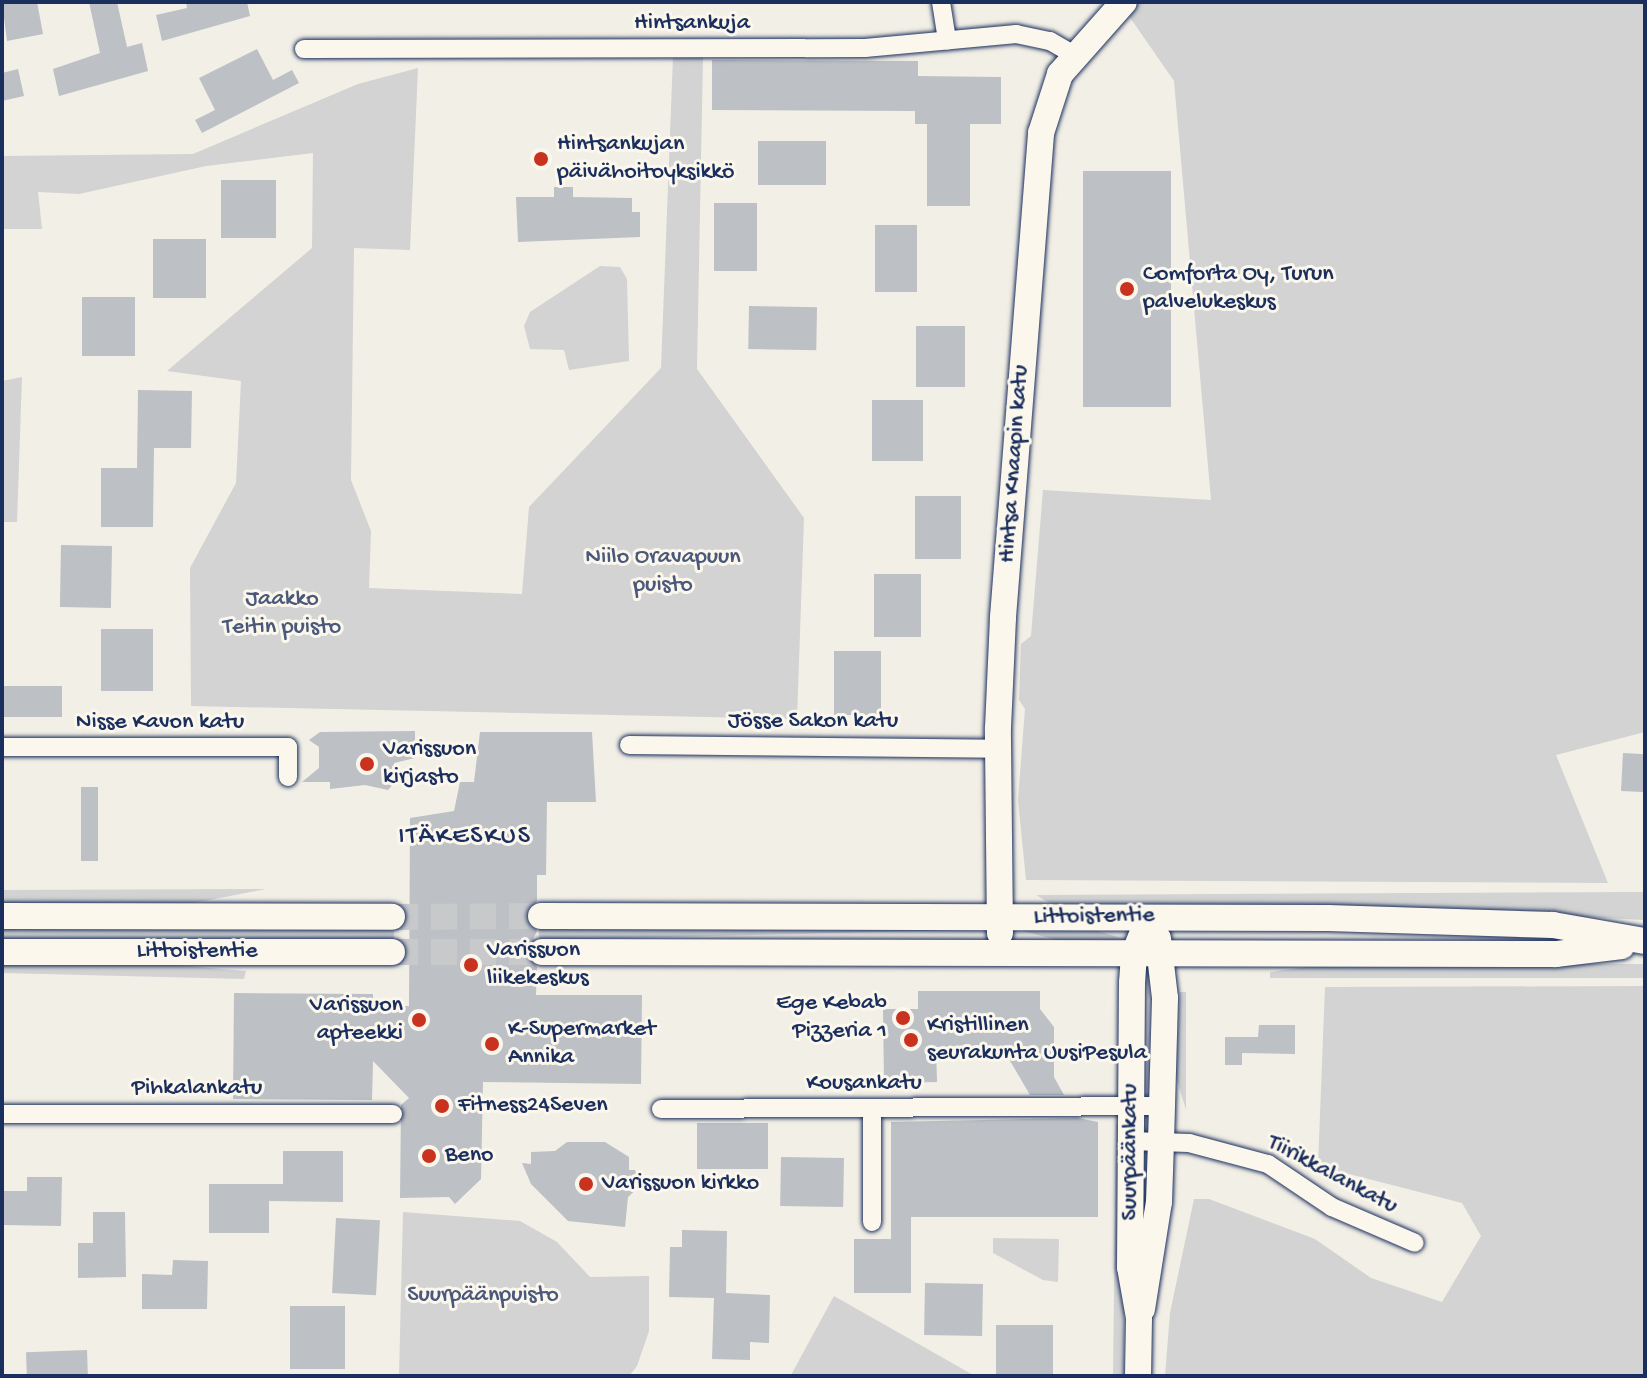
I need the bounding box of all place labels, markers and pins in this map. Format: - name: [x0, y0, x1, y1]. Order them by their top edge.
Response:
- place label: Hintsankujan päivähoitoyksikkö: [557, 131, 734, 187]
- marker: Hintsankujan päivähoitoyksikkö: [532, 150, 550, 168]
- place label: Comforta Oy, Turun palvelukeskus: [1143, 261, 1334, 317]
- marker: Comforta Oy, Turun palvelukeskus: [1118, 280, 1136, 298]
- place label: Varissuon kirjasto: [383, 736, 476, 792]
- marker: Varissuon kirjasto: [358, 755, 376, 773]
- place label: Varissuon liikekeskus: [487, 937, 588, 993]
- marker: Varissuon liikekeskus: [462, 956, 480, 974]
- place label: Ege Kebab Pizzeria 1: [776, 990, 887, 1046]
- place label: Varissuon apteekki: [310, 992, 403, 1048]
- marker: Ege Kebab Pizzeria 1: [894, 1009, 912, 1027]
- marker: Varissuon apteekki: [410, 1011, 428, 1029]
- place label: Kristillinen seurakunta UusiPesula: [927, 1012, 1147, 1068]
- place label: K-Supermarket Annika: [508, 1016, 656, 1072]
- marker: Kristillinen seurakunta UusiPesula: [902, 1031, 920, 1049]
- marker: K-Supermarket Annika: [483, 1035, 501, 1053]
- place label: Fitness24Seven: [458, 1092, 608, 1120]
- marker: Fitness24Seven: [433, 1097, 451, 1115]
- place label: Beno: [445, 1142, 494, 1170]
- marker: Beno: [420, 1147, 438, 1165]
- place label: Varissuon kirkko: [602, 1170, 759, 1198]
- marker: Varissuon kirkko: [577, 1175, 595, 1193]

